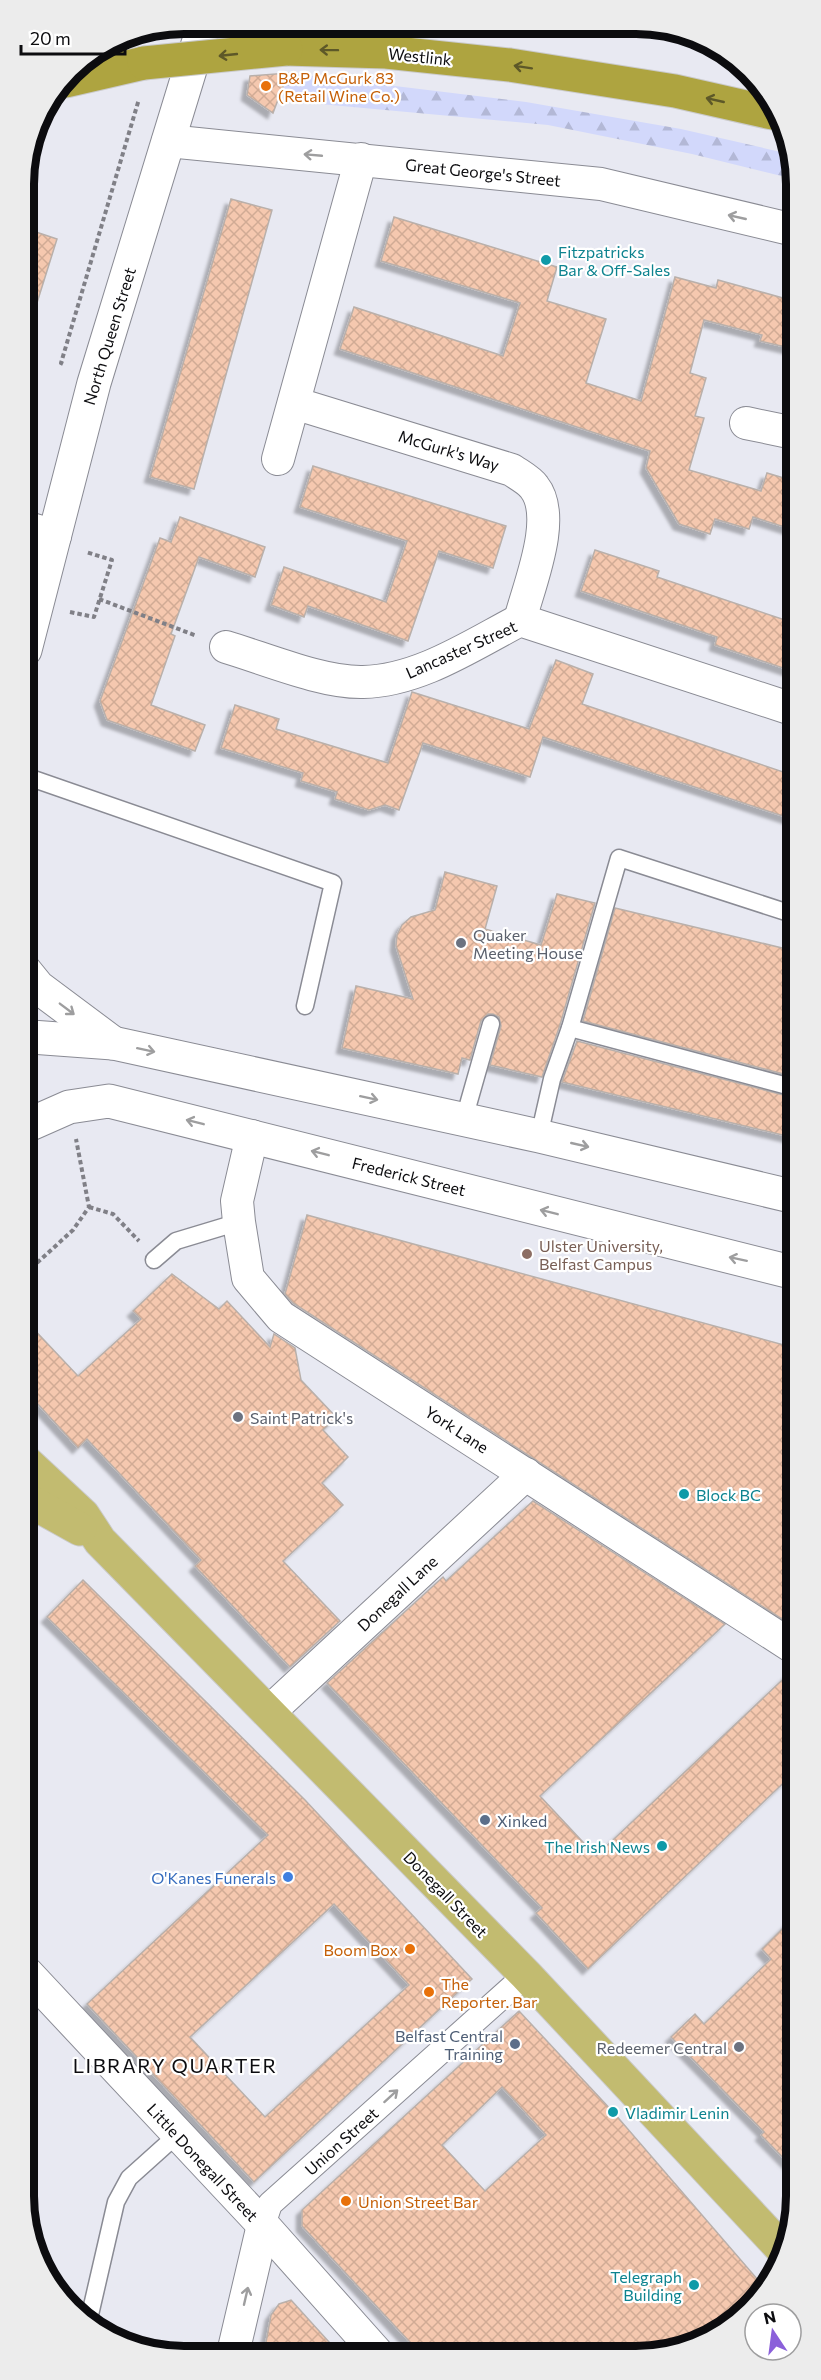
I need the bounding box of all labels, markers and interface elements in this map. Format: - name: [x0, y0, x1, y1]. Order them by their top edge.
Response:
- scale bar: [21, 18, 124, 56]
- text: 20 m: [30, 27, 71, 49]
- street label: Westlink: [387, 43, 453, 69]
- one-way arrow: [320, 44, 340, 56]
- one-way arrow: [218, 50, 238, 61]
- one-way arrow: [514, 62, 534, 73]
- place label: B&P McGurk 83 (Retail Wine Co.): [278, 68, 400, 105]
- marker: B&P McGurk 83 (Retail Wine Co.): [259, 79, 273, 93]
- one-way arrow: [706, 94, 726, 105]
- one-way arrow: [303, 149, 323, 160]
- street label: Great George's Street: [404, 154, 562, 190]
- one-way arrow: [728, 210, 747, 222]
- place label: Fitzpatricks Bar & Off-Sales: [558, 242, 670, 279]
- marker: Fitzpatricks Bar & Off-Sales: [539, 253, 553, 267]
- street label: North Queen Street: [79, 264, 139, 407]
- street label: McGurk's Way: [396, 426, 502, 474]
- street label: Lancaster Street: [402, 616, 520, 682]
- place label: Quaker Meeting House: [473, 925, 583, 962]
- marker: Quaker Meeting House: [454, 936, 468, 950]
- one-way arrow: [59, 1003, 75, 1016]
- one-way arrow: [136, 1045, 155, 1057]
- one-way arrow: [359, 1093, 378, 1105]
- one-way arrow: [186, 1115, 205, 1127]
- one-way arrow: [570, 1140, 589, 1152]
- one-way arrow: [311, 1147, 330, 1159]
- street label: Frederick Street: [350, 1153, 468, 1199]
- one-way arrow: [540, 1205, 559, 1217]
- place label: Ulster University, Belfast Campus: [539, 1236, 663, 1273]
- marker: Ulster University, Belfast Campus: [520, 1247, 534, 1261]
- one-way arrow: [729, 1253, 749, 1264]
- street label: York Lane: [422, 1401, 492, 1457]
- place label: Saint Patrick's: [250, 1408, 353, 1427]
- marker: Saint Patrick's: [231, 1410, 245, 1424]
- place label: Block BC: [696, 1485, 761, 1504]
- marker: Block BC: [677, 1487, 691, 1501]
- street label: Donegall Lane: [353, 1551, 441, 1635]
- place label: Xinked: [497, 1811, 547, 1830]
- marker: Xinked: [478, 1813, 492, 1827]
- place label: The Irish News: [544, 1837, 650, 1856]
- marker: The Irish News: [655, 1839, 669, 1853]
- street label: Donegall Street: [400, 1847, 492, 1941]
- place label: O'Kanes Funerals: [151, 1868, 276, 1887]
- marker: O'Kanes Funerals: [281, 1870, 295, 1884]
- place label: Boom Box: [323, 1940, 398, 1959]
- marker: Boom Box: [403, 1942, 417, 1956]
- place label: The Reporter. Bar: [441, 1974, 538, 2011]
- marker: The Reporter. Bar: [422, 1985, 436, 1999]
- place label: Belfast Central Training: [395, 2026, 503, 2063]
- marker: Belfast Central Training: [508, 2037, 522, 2051]
- place label: Redeemer Central: [597, 2038, 727, 2057]
- marker: Redeemer Central: [732, 2040, 746, 2054]
- district label: LIBRARY QUARTER: [73, 2053, 277, 2077]
- one-way arrow: [383, 2089, 398, 2103]
- street label: Little Donegall Street: [143, 2099, 263, 2225]
- street label: Union Street: [300, 2103, 382, 2179]
- place label: Vladimir Lenin: [625, 2103, 729, 2122]
- marker: Vladimir Lenin: [606, 2105, 620, 2119]
- place label: Union Street Bar: [358, 2192, 479, 2211]
- marker: Union Street Bar: [339, 2194, 353, 2208]
- place label: Telegraph Building: [610, 2267, 682, 2304]
- marker: Telegraph Building: [687, 2278, 701, 2292]
- one-way arrow: [241, 2287, 253, 2306]
- north arrow: [743, 2302, 803, 2362]
- text: N: [762, 2306, 777, 2328]

